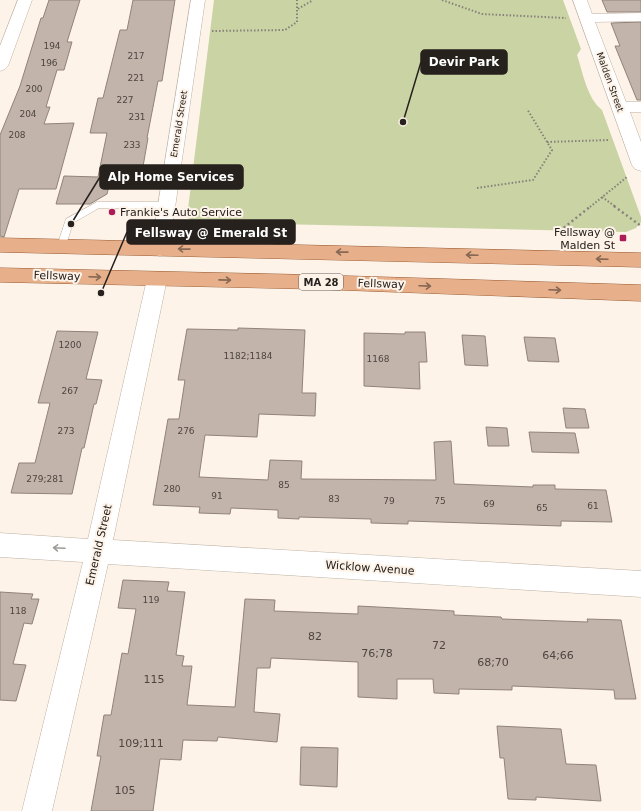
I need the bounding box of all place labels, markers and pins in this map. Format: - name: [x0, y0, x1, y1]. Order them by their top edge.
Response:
- callout: Devir Park: [421, 50, 507, 74]
- callout: Alp Home Services: [100, 165, 243, 189]
- place label: Frankie's Auto Service: [120, 206, 242, 219]
- marker: Frankie's Auto Service: [107, 207, 117, 217]
- callout: Fellsway @ Emerald St: [127, 220, 295, 244]
- place label: Fellsway @ Malden St: [554, 226, 616, 252]
- marker: Fellsway @ Malden St: [618, 233, 628, 243]

